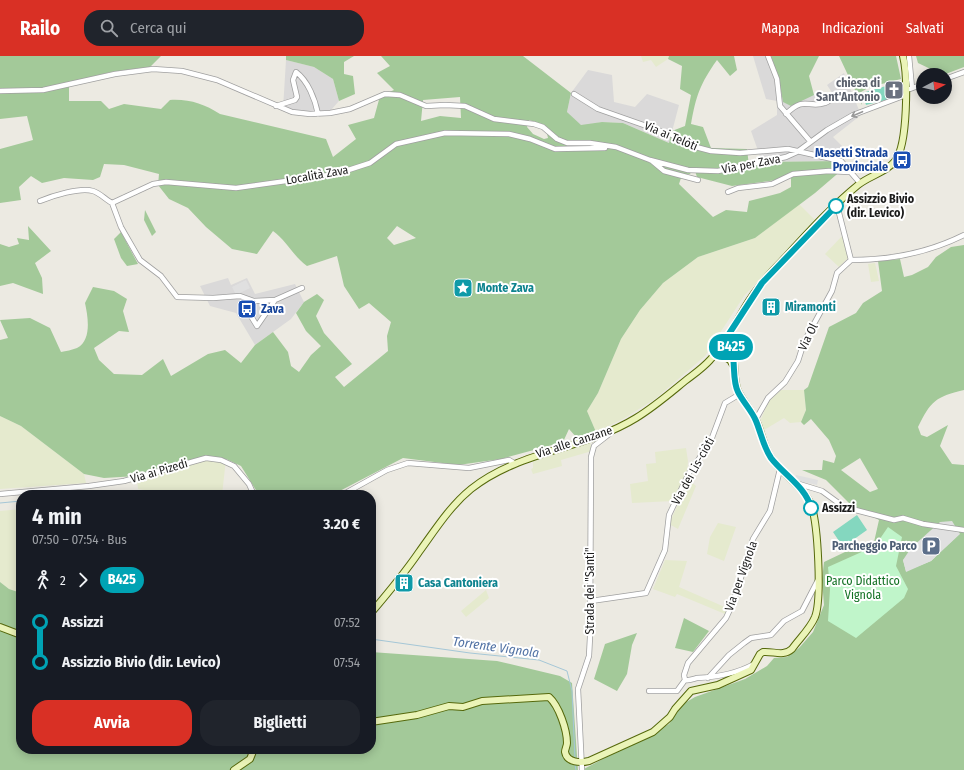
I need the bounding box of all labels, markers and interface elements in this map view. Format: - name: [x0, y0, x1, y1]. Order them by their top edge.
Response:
- search box: [84, 10, 364, 46]
- text: Railo: [20, 17, 60, 40]
- icon: search: [98, 17, 120, 39]
- text: Cerca qui: [130, 19, 186, 37]
- text: Mappa: [761, 20, 800, 37]
- text: Indicazioni: [822, 20, 884, 37]
- text: Salvati: [906, 20, 944, 37]
- north arrow: [916, 68, 952, 104]
- map controls: [916, 68, 952, 104]
- place label: chiesa di Sant'Antonio: [816, 76, 881, 104]
- church icon: chiesa di Sant'Antonio: [883, 79, 905, 101]
- one-way arrow: [851, 111, 863, 119]
- street label: Via ai Telòti: [642, 118, 700, 154]
- place label: Masetti Strada Provinciale: [815, 146, 888, 174]
- bus stop icon: Masetti Strada Provinciale: [891, 149, 913, 171]
- street label: Via per Zava: [721, 151, 782, 177]
- street label: Località Zava: [285, 163, 349, 187]
- place label: Assizzio Bivio (dir. Levico): [846, 192, 915, 220]
- marker: Assizzio Bivio (dir. Levico): [828, 198, 844, 214]
- place icon: Monte Zava: [452, 277, 474, 299]
- place label: Monte Zava: [477, 281, 534, 295]
- building icon: Miramonti: [760, 296, 782, 318]
- bus stop icon: Zava: [236, 298, 258, 320]
- place label: Miramonti: [785, 300, 836, 314]
- place label: Zava: [261, 302, 284, 316]
- street label: Via Ol: [795, 321, 821, 353]
- line badge: B425: [703, 334, 759, 360]
- text: B425: [717, 338, 745, 355]
- street label: Via alle Canzane: [534, 423, 614, 461]
- street label: Via dei Lis-ciòti: [669, 435, 717, 507]
- street label: Via ai Pizedi: [129, 456, 189, 486]
- marker: Assizzi: [803, 500, 819, 516]
- place label: Assizzi: [821, 501, 855, 515]
- text: 4 min: [32, 503, 82, 530]
- text: 3.20 €: [323, 515, 360, 533]
- text: 07:50 – 07:54 · Bus: [32, 532, 127, 547]
- parking icon: Parcheggio Parco: [920, 535, 942, 557]
- street label: Via per Vignola: [722, 539, 760, 613]
- place label: Parcheggio Parco: [832, 539, 918, 553]
- street label: Strada dei "Santi": [583, 547, 597, 635]
- icon: walk: [32, 569, 54, 591]
- icon: forward: [72, 569, 94, 591]
- text: B425: [108, 571, 136, 588]
- building icon: Casa Cantoniera: [393, 572, 415, 594]
- text: 2: [60, 573, 66, 588]
- park label: Parco Didattico Vignola: [826, 574, 900, 602]
- place label: Casa Cantoniera: [418, 576, 498, 590]
- text: Assizzi: [62, 613, 104, 631]
- text: 07:52: [334, 615, 360, 630]
- water label: Torrente Vignola: [452, 634, 540, 661]
- text: Assizzio Bivio (dir. Levico): [62, 653, 220, 671]
- text: 07:54: [333, 655, 360, 670]
- button: Avvia: [32, 700, 192, 746]
- button: Biglietti: [200, 700, 360, 746]

